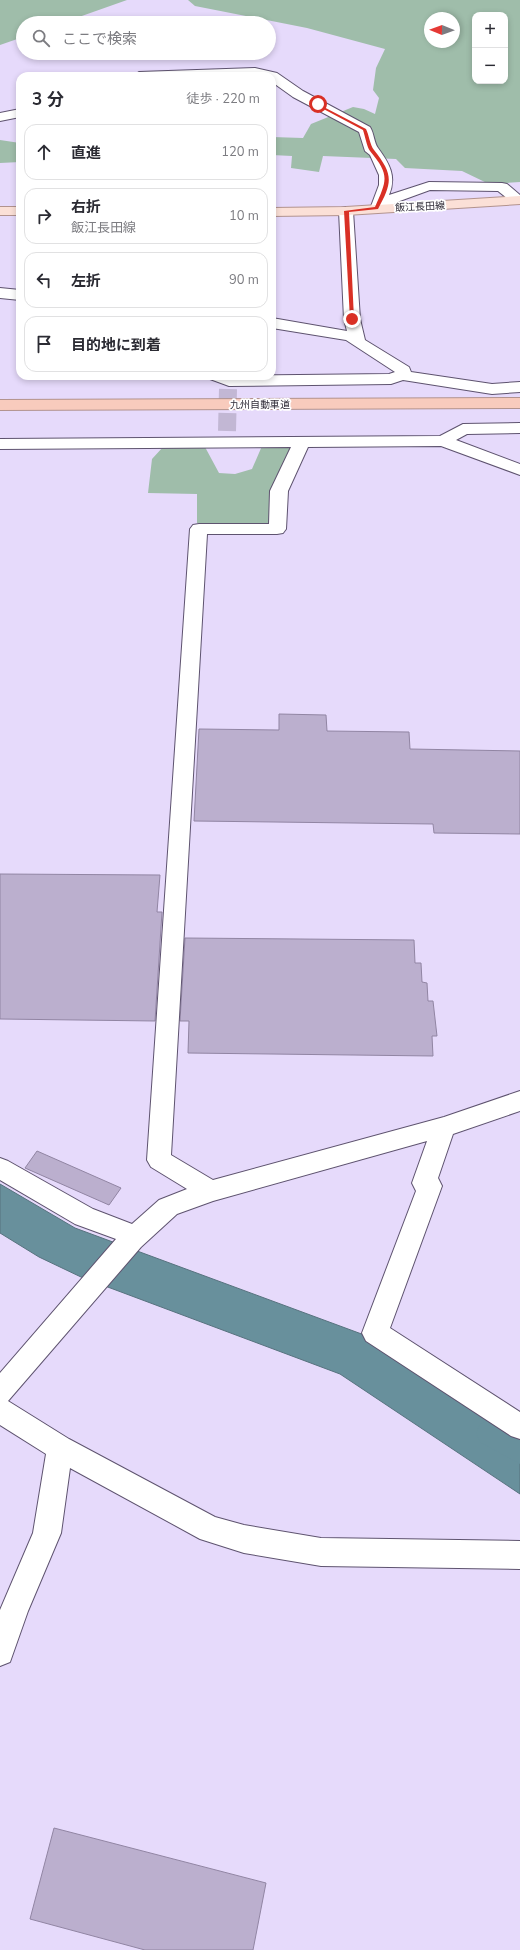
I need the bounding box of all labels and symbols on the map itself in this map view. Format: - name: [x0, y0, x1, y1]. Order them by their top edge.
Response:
- north arrow: [424, 12, 460, 48]
- route start: [309, 95, 327, 113]
- street label: 飯江長田線: [395, 199, 445, 215]
- route end: [343, 310, 361, 328]
- street label: 九州自動車道: [230, 398, 290, 412]

